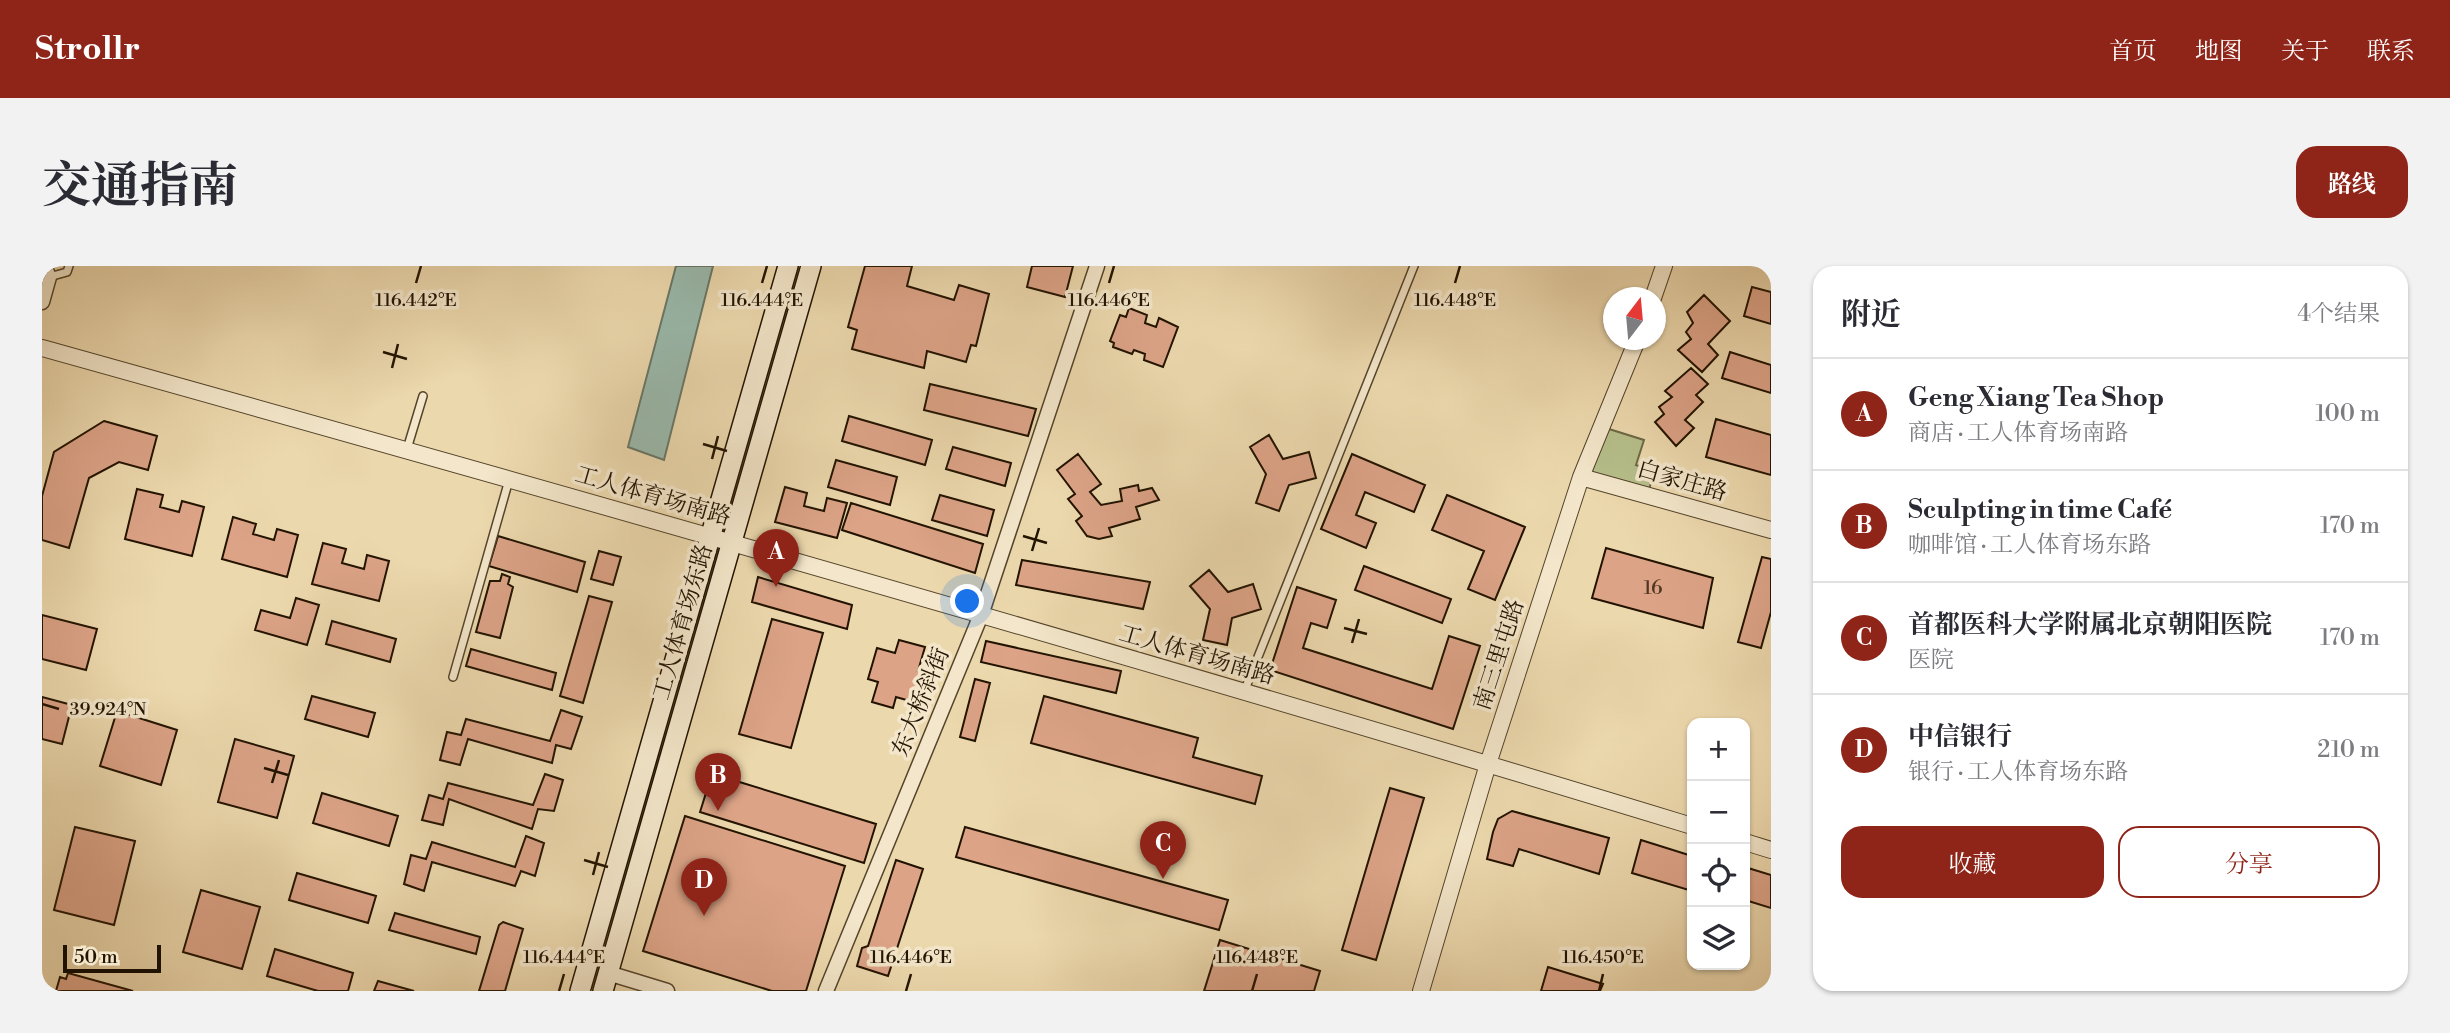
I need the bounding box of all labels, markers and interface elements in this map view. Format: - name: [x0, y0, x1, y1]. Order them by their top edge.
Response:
- text: Strollr: [35, 29, 140, 70]
- text: 首页: [2109, 37, 2157, 67]
- text: 地图: [2195, 37, 2243, 67]
- text: 关于: [2281, 37, 2329, 67]
- text: 联系: [2367, 37, 2415, 67]
- button: 路线: [2296, 146, 2408, 218]
- text: 交通指南: [42, 157, 238, 218]
- north arrow: [1603, 287, 1666, 350]
- text: 116.442°E: [375, 289, 457, 312]
- text: 116.444°E: [721, 289, 803, 312]
- text: 116.446°E: [1068, 289, 1150, 312]
- text: 116.448°E: [1414, 289, 1496, 312]
- text: 附近: [1841, 296, 1901, 334]
- text: 4个结果: [2297, 300, 2380, 328]
- text: Geng Xiang Tea Shop: [1908, 382, 2164, 414]
- text: A: [1856, 400, 1872, 428]
- text: 100 m: [2315, 400, 2380, 428]
- text: 商店 · 工人体育场南路: [1908, 419, 2128, 447]
- street label: 白家庄路: [1634, 455, 1730, 507]
- street label: 工人体育场南路: [572, 460, 734, 532]
- text: Sculpting in time Café: [1908, 494, 2172, 526]
- text: B: [1855, 512, 1873, 540]
- text: 170 m: [2320, 512, 2380, 540]
- pin: A: [753, 529, 799, 587]
- text: 咖啡馆 · 工人体育场东路: [1908, 531, 2151, 559]
- street label: 工人体育场东路: [647, 541, 719, 703]
- house number: 16: [1643, 576, 1663, 600]
- your location: [950, 584, 984, 618]
- street label: 南三里屯路: [1468, 596, 1530, 714]
- text: 首都医科大学附属北京朝阳医院: [1908, 609, 2272, 641]
- street label: 工人体育场南路: [1116, 619, 1278, 691]
- text: C: [1856, 624, 1872, 652]
- text: 170 m: [2320, 624, 2380, 652]
- street label: 东大桥斜街: [886, 643, 956, 761]
- text: 医院: [1908, 646, 1954, 674]
- text: 39.924°N: [70, 698, 147, 721]
- map controls: [1687, 718, 1750, 970]
- button: +: [1687, 718, 1750, 781]
- text: 中信银行: [1908, 721, 2012, 753]
- text: D: [1855, 736, 1873, 764]
- text: 210 m: [2317, 736, 2380, 764]
- pin: B: [695, 753, 741, 811]
- text: 银行 · 工人体育场东路: [1908, 758, 2128, 786]
- button: −: [1687, 781, 1750, 844]
- pin: C: [1140, 821, 1186, 879]
- button: 收藏: [1841, 826, 2104, 898]
- button: 分享: [2118, 826, 2380, 898]
- button: locate: [1687, 844, 1750, 907]
- pin: D: [681, 858, 727, 916]
- button: layers: [1687, 907, 1750, 970]
- scale bar: [63, 942, 161, 974]
- text: 50 m: [74, 945, 118, 969]
- text: 116.444°E: [523, 946, 605, 969]
- text: 116.446°E: [870, 946, 952, 969]
- text: 116.448°E: [1216, 946, 1298, 969]
- text: 116.450°E: [1562, 946, 1644, 969]

